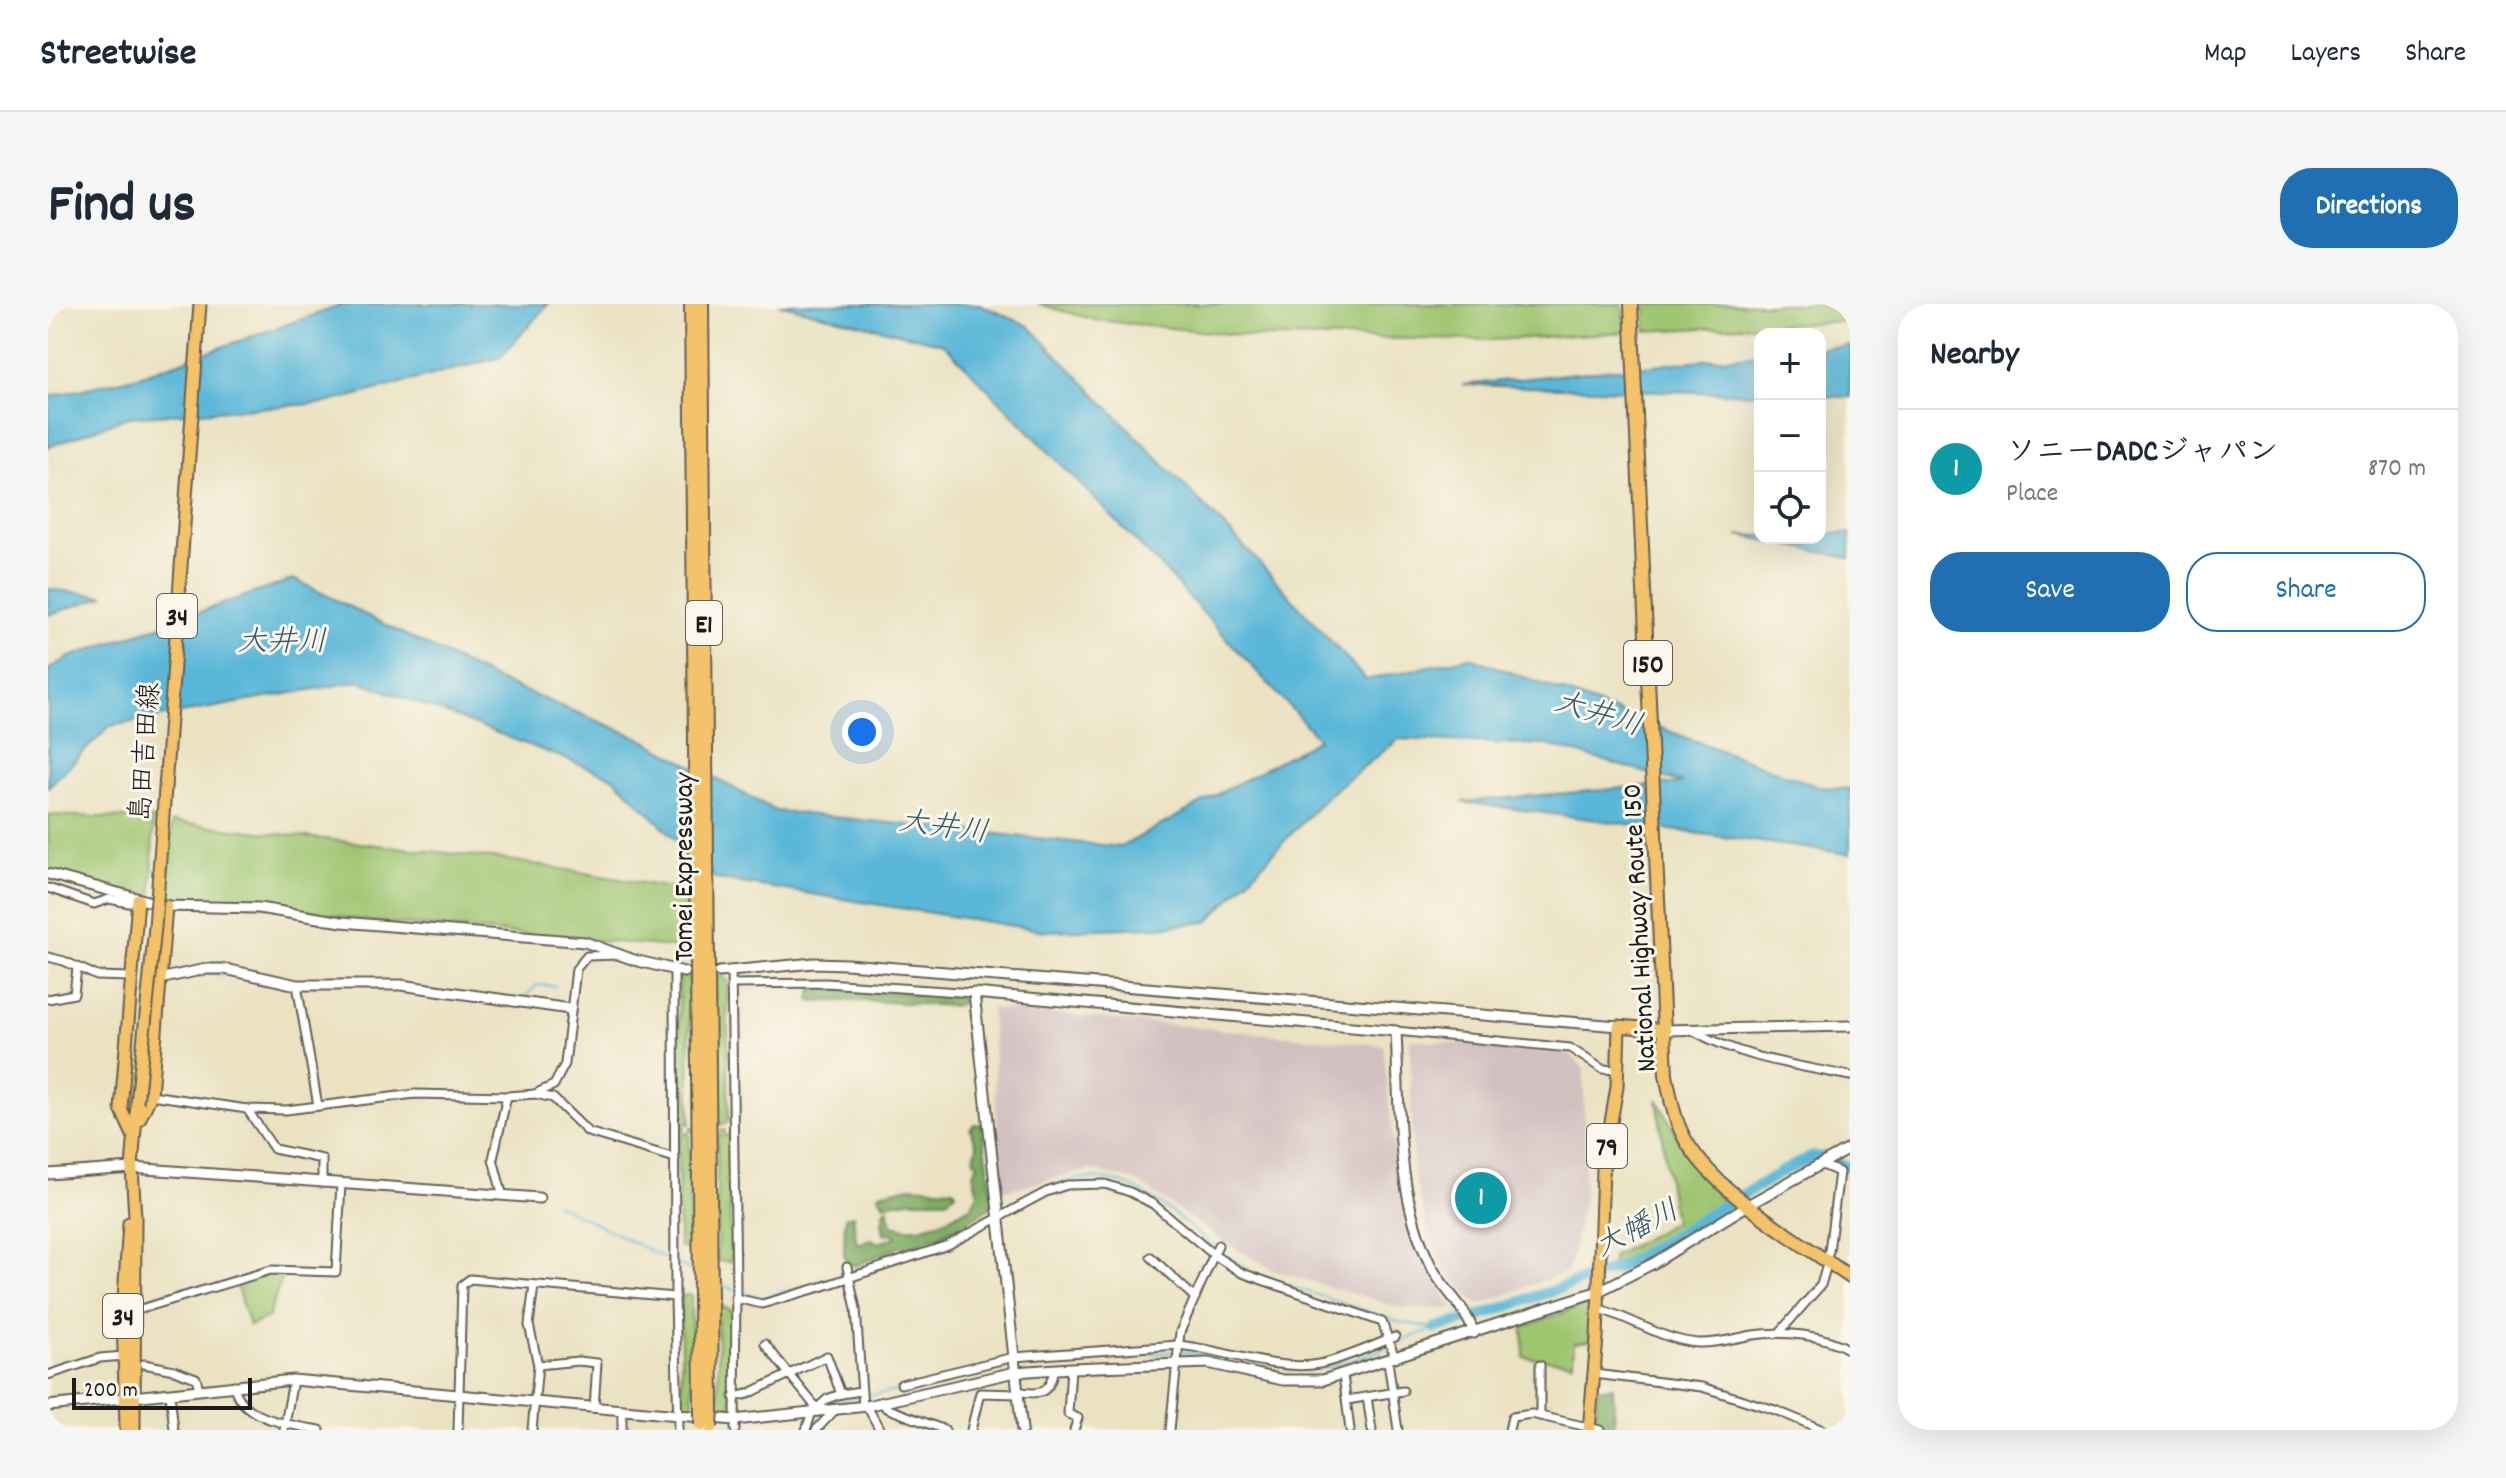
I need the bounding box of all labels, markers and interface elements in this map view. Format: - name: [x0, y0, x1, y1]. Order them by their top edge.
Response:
- text: Streetwise: [40, 28, 197, 83]
- text: Map: [2204, 35, 2247, 75]
- text: Layers: [2291, 35, 2361, 75]
- text: Share: [2405, 35, 2466, 75]
- text: Find us: [48, 168, 196, 248]
- button: Directions: [2280, 168, 2458, 248]
- map controls: [1754, 328, 1826, 544]
- button: +: [1754, 328, 1826, 400]
- text: Nearby: [1930, 332, 2019, 381]
- button: −: [1754, 400, 1826, 472]
- text: ソニーDADCジャパン: [2006, 433, 2278, 476]
- text: 1: [1953, 451, 1959, 488]
- text: 870 m: [2368, 451, 2426, 488]
- button: locate: [1754, 472, 1826, 544]
- text: Place: [2006, 476, 2058, 513]
- button: Save: [1930, 552, 2170, 632]
- button: Share: [2186, 552, 2426, 632]
- road number: 34: [157, 594, 197, 638]
- road number: E1: [686, 601, 722, 645]
- water label: 大井川: [237, 623, 327, 666]
- road number: 150: [1624, 641, 1672, 685]
- street label: 島田吉田線: [123, 681, 173, 824]
- water label: 大井川: [1548, 683, 1647, 750]
- your location: [842, 712, 882, 752]
- street label: Tomei Expressway: [667, 772, 707, 962]
- street label: National Highway Route 150: [1614, 782, 1670, 1073]
- water label: 大井川: [896, 802, 991, 857]
- road number: 79: [1587, 1124, 1627, 1168]
- pin: 1: [1455, 1168, 1507, 1228]
- water label: 大幡川: [1588, 1191, 1688, 1271]
- road number: 34: [103, 1294, 143, 1338]
- scale bar: [72, 1374, 252, 1410]
- text: 200 m: [84, 1376, 138, 1407]

